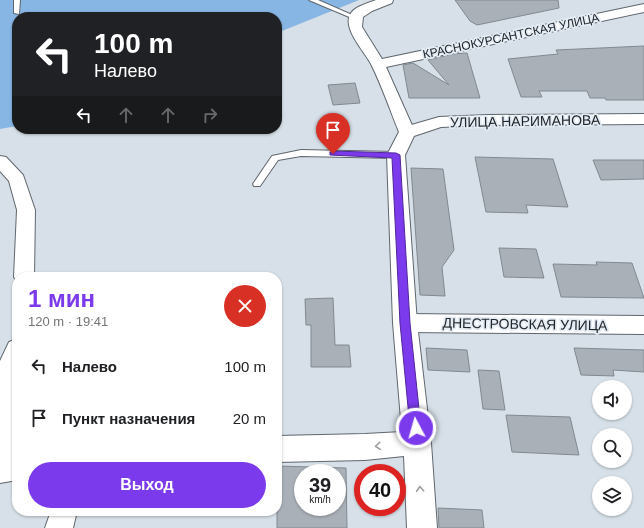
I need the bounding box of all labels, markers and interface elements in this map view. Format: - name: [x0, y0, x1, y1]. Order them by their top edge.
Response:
- street label: КРАСНОКУРСАНТСКАЯ УЛИЦА: [422, 10, 600, 62]
- icon: left: [28, 28, 80, 80]
- text: 100 m: [94, 28, 173, 59]
- text: Налево: [94, 61, 157, 81]
- icon: left: [73, 104, 95, 126]
- icon: ahead: [115, 104, 137, 126]
- icon: ahead: [157, 104, 179, 126]
- icon: right: [199, 104, 221, 126]
- street label: УЛИЦА НАРИМАНОВА: [450, 112, 601, 130]
- pin: [316, 113, 350, 154]
- icon: arrive: [322, 119, 344, 141]
- text: 1 мин: [28, 285, 95, 312]
- button: close: [224, 285, 266, 327]
- text: 120 m · 19:41: [28, 314, 108, 329]
- street label: ДНЕСТРОВСКАЯ УЛИЦА: [442, 315, 608, 333]
- icon: left: [28, 355, 50, 377]
- text: Налево: [62, 358, 117, 375]
- text: 100 m: [224, 358, 266, 375]
- map controls: [592, 380, 632, 516]
- button: sound: [592, 380, 632, 420]
- icon: arrive: [28, 407, 50, 429]
- position arrow: [395, 407, 437, 449]
- text: Пункт назначения: [62, 410, 195, 427]
- text: 20 m: [233, 410, 266, 427]
- button: search: [592, 428, 632, 468]
- one-way arrow: [375, 442, 381, 451]
- button: Выход: [28, 462, 266, 508]
- speed limit sign: 40: [354, 464, 406, 516]
- text: 39: [309, 474, 331, 496]
- button: layers: [592, 476, 632, 516]
- one-way arrow: [415, 486, 424, 492]
- text: km/h: [309, 494, 331, 505]

